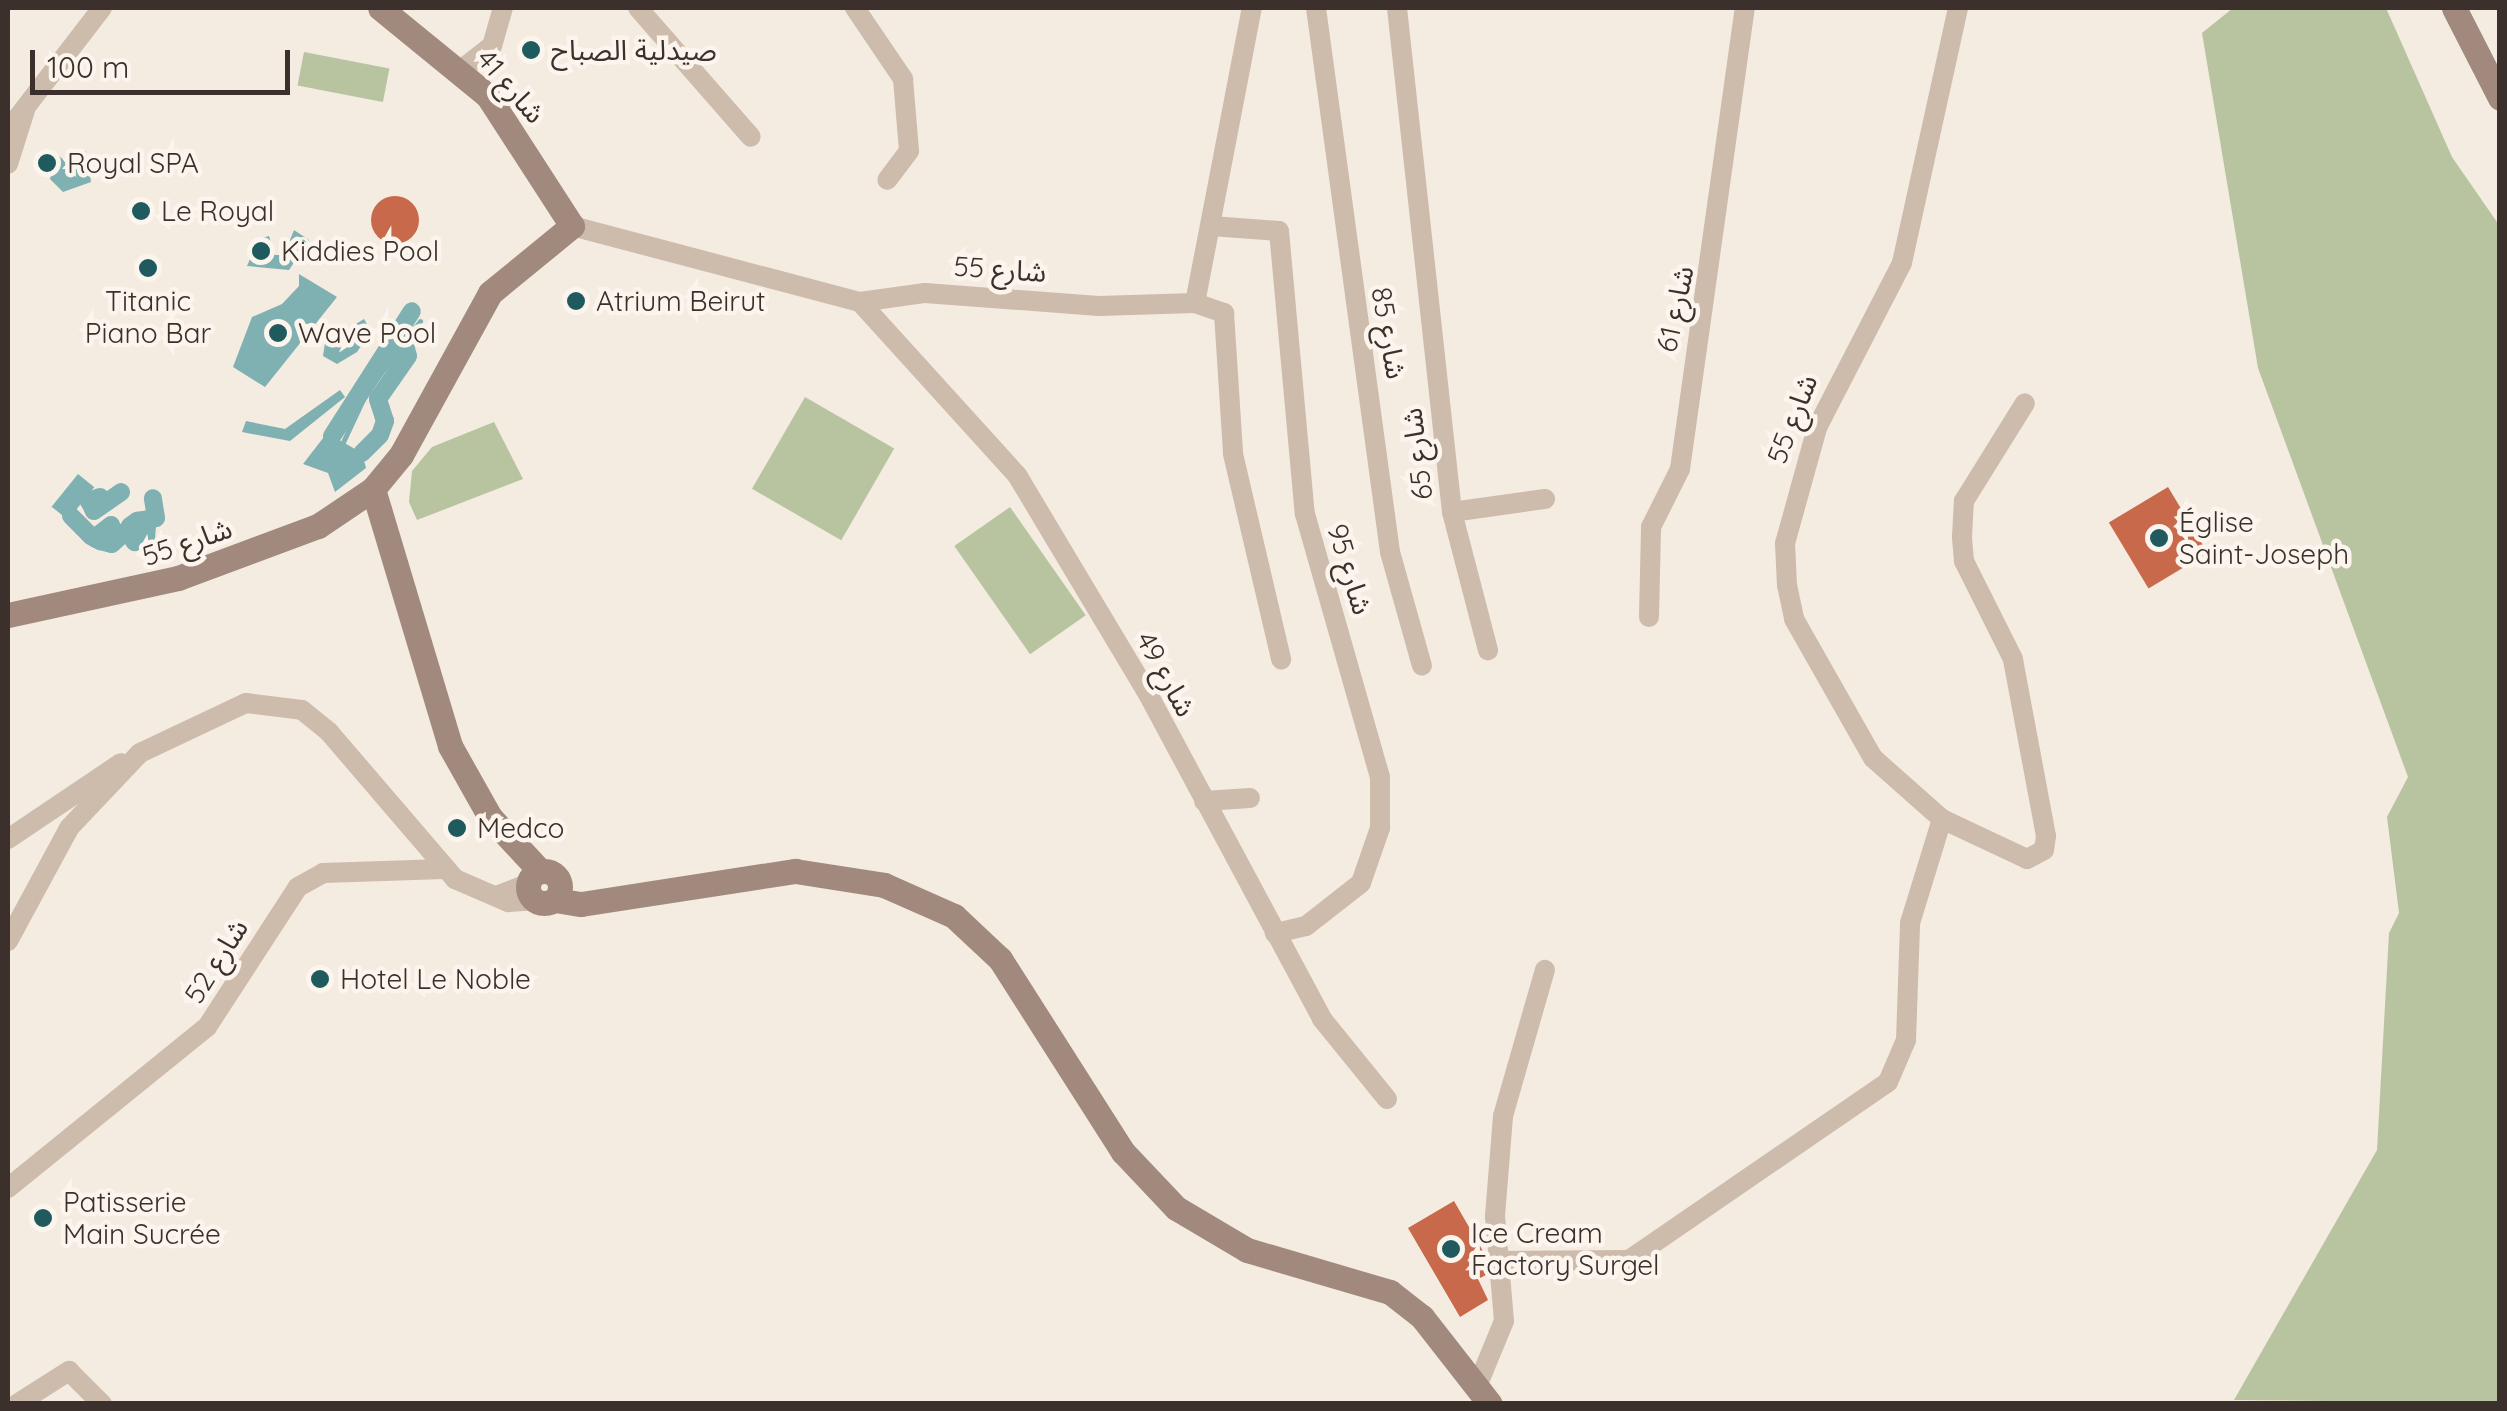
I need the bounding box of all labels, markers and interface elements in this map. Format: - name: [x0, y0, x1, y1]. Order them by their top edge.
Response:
- scale bar: [35, 30, 295, 92]
- place label: صيدلية الصباح: [551, 33, 717, 67]
- marker: صيدلية الصباح: [520, 39, 542, 61]
- street label: شارع 41: [470, 42, 552, 130]
- text: 100 m: [47, 48, 129, 86]
- place label: Royal SPA: [67, 146, 199, 180]
- marker: Royal SPA: [36, 152, 58, 174]
- place label: Le Royal: [161, 194, 274, 228]
- marker: Le Royal: [130, 200, 152, 222]
- place label: Kiddies Pool: [281, 234, 439, 268]
- marker: Kiddies Pool: [250, 240, 272, 262]
- street label: شارع 55: [953, 249, 1047, 289]
- marker: Titanic Piano Bar: [137, 257, 159, 279]
- street label: شارع 61: [1649, 263, 1701, 355]
- place label: Titanic Piano Bar: [85, 284, 211, 350]
- place label: Atrium Beirut: [596, 284, 766, 318]
- street label: شارع 85: [1364, 284, 1414, 382]
- marker: Atrium Beirut: [565, 290, 587, 312]
- place label: Wave Pool: [298, 316, 436, 350]
- marker: Wave Pool: [267, 322, 289, 344]
- street label: شارع 55: [1760, 370, 1824, 468]
- street label: شارع 65: [1395, 406, 1439, 502]
- place label: Église Saint-Joseph: [2179, 505, 2349, 571]
- street label: شارع 55: [138, 511, 236, 573]
- street label: شارع 95: [1320, 520, 1380, 618]
- marker: Église Saint-Joseph: [2148, 527, 2170, 549]
- street label: شارع 49: [1129, 626, 1203, 722]
- place label: Medco: [477, 811, 564, 845]
- marker: Medco: [446, 817, 468, 839]
- street label: شارع 52: [177, 913, 255, 1009]
- place label: Hotel Le Noble: [340, 962, 531, 996]
- marker: Hotel Le Noble: [309, 968, 331, 990]
- place label: Patisserie Main Sucrée: [63, 1185, 221, 1251]
- marker: Patisserie Main Sucrée: [32, 1207, 54, 1229]
- place label: Ice Cream Factory Surgel: [1471, 1216, 1660, 1282]
- marker: Ice Cream Factory Surgel: [1440, 1238, 1462, 1260]

